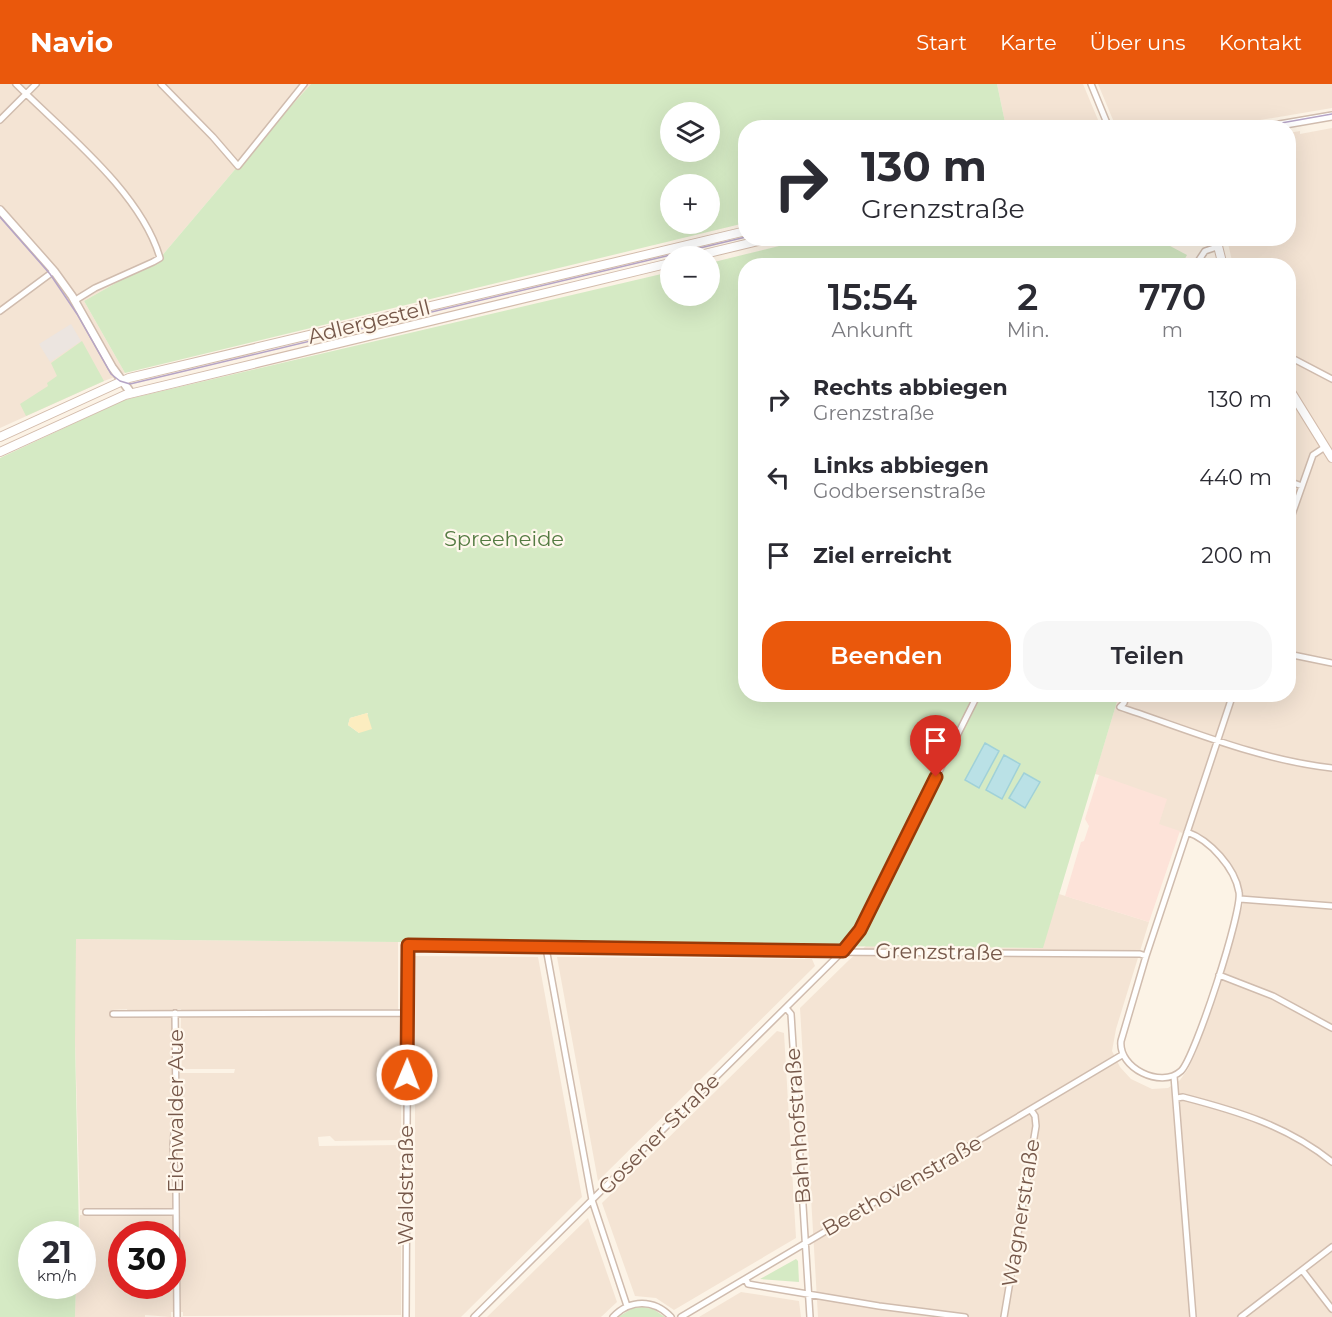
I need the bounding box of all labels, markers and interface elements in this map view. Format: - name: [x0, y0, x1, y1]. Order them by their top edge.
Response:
- text: Navio: [30, 25, 113, 59]
- text: Start: [916, 30, 967, 55]
- text: Karte: [1000, 30, 1057, 55]
- text: Über uns: [1090, 30, 1186, 55]
- text: Kontakt: [1219, 30, 1302, 55]
- map controls: [660, 102, 720, 306]
- button: layers: [660, 102, 720, 162]
- text: 130 m: [861, 140, 987, 192]
- icon: right: [762, 144, 840, 222]
- button: +: [660, 174, 720, 234]
- text: Grenzstraße: [861, 192, 1025, 225]
- button: −: [660, 246, 720, 306]
- text: 15:54: [828, 275, 917, 319]
- text: 2: [1017, 275, 1038, 319]
- text: 770: [1139, 275, 1206, 319]
- street label: Adlergestell: [305, 294, 433, 349]
- text: Ankunft: [832, 318, 913, 342]
- text: Min.: [1007, 318, 1049, 342]
- text: m: [1162, 318, 1183, 342]
- text: Rechts abbiegen: [813, 374, 1008, 401]
- icon: right: [762, 383, 795, 416]
- text: 130 m: [1208, 386, 1272, 413]
- text: Grenzstraße: [813, 401, 934, 425]
- text: Links abbiegen: [813, 452, 989, 479]
- icon: left: [762, 461, 795, 494]
- text: 440 m: [1199, 464, 1272, 491]
- text: Godbersenstraße: [813, 479, 986, 503]
- park label: Spreeheide: [444, 526, 564, 551]
- icon: arrive: [762, 539, 795, 572]
- text: Ziel erreicht: [813, 542, 952, 569]
- text: 200 m: [1201, 542, 1272, 569]
- button: Beenden: [762, 621, 1011, 690]
- button: Teilen: [1023, 621, 1272, 690]
- pin: [910, 715, 961, 777]
- icon: arrive: [919, 724, 952, 757]
- street label: Grenzstraße: [875, 938, 1003, 965]
- street label: Eichwalder Aue: [163, 1029, 188, 1193]
- position arrow: [375, 1043, 439, 1107]
- street label: Bahnhofstraße: [780, 1047, 815, 1205]
- street label: Gosener Straße: [593, 1068, 724, 1199]
- street label: Waldstraße: [393, 1125, 418, 1245]
- street label: Beethovenstraße: [817, 1130, 986, 1241]
- street label: Wagnerstraße: [996, 1137, 1045, 1289]
- speed limit sign: 30: [108, 1221, 186, 1299]
- text: 21: [42, 1234, 72, 1271]
- text: km/h: [37, 1266, 77, 1285]

